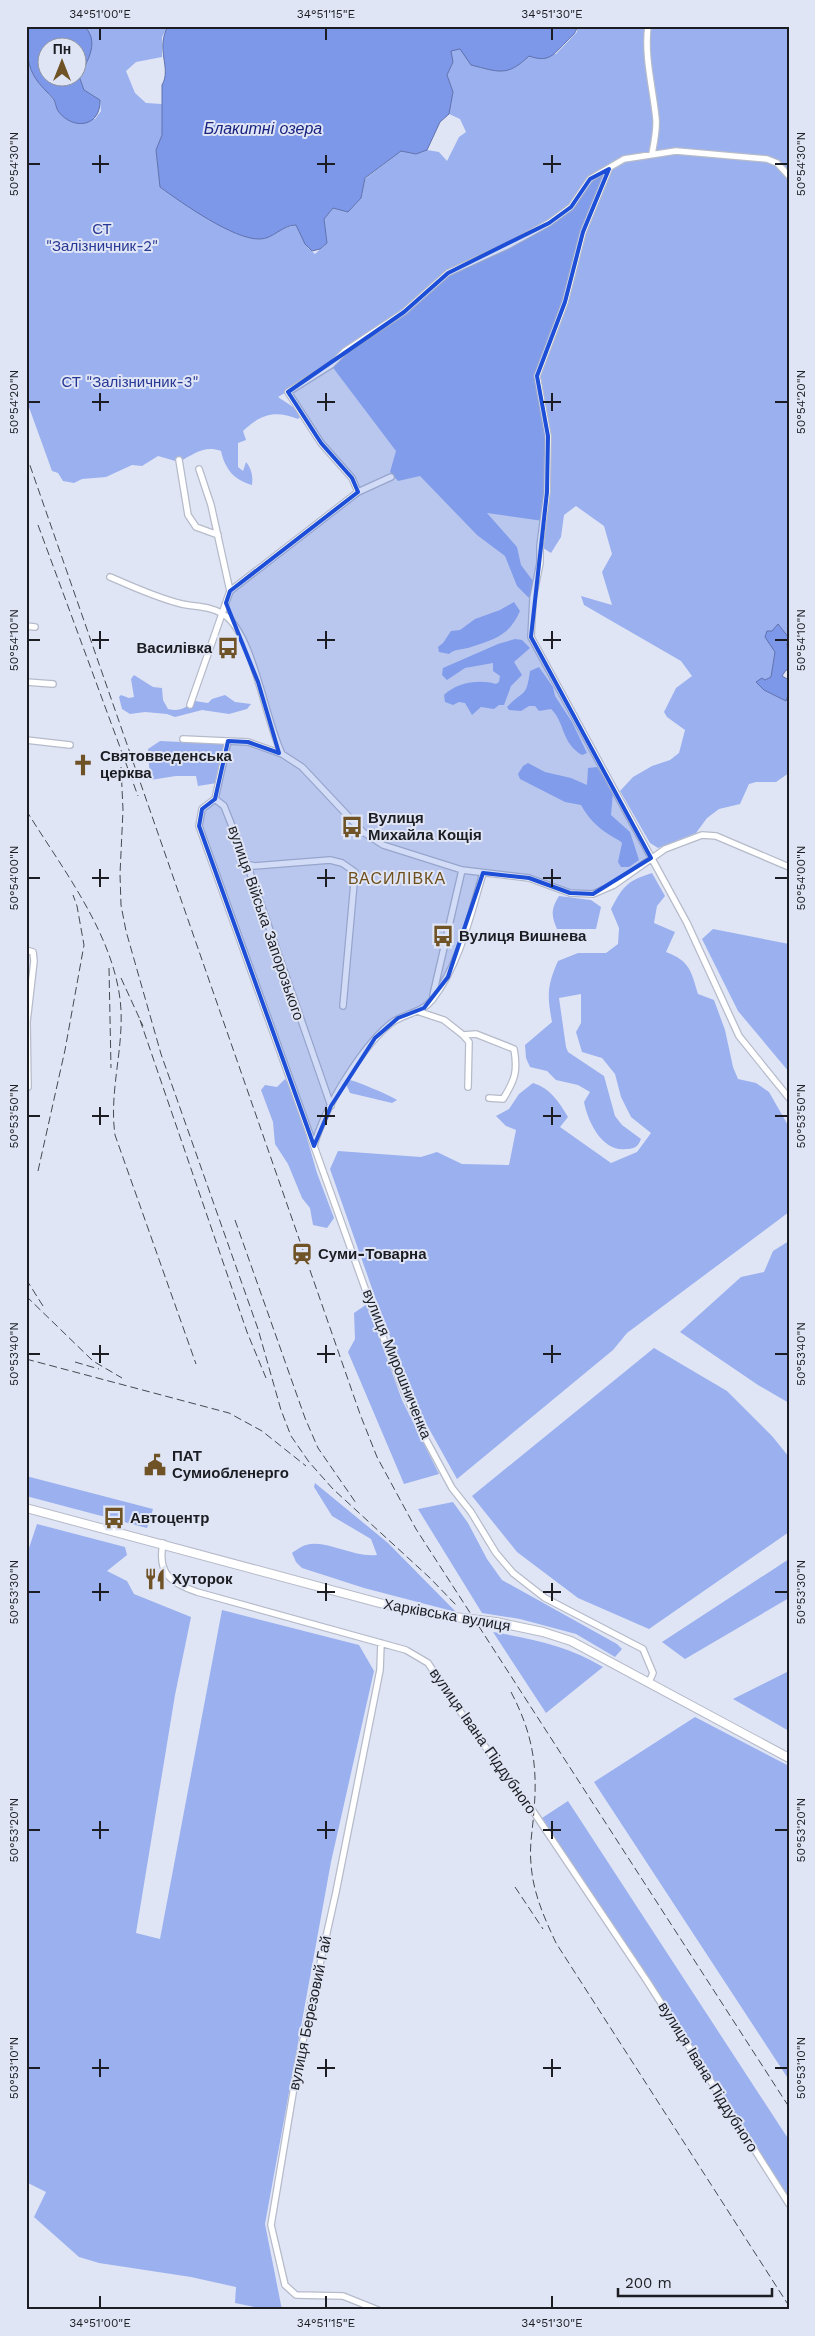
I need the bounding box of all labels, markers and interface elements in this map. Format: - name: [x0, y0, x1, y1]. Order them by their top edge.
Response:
- text: 34°51'00"E: [69, 7, 131, 21]
- text: 34°51'15"E: [297, 7, 356, 21]
- text: 34°51'30"E: [521, 7, 583, 21]
- north arrow: [38, 38, 88, 88]
- text: Пн: [53, 41, 71, 57]
- water label: Блакитні озера: [204, 119, 322, 138]
- text: 50°54'30"N: [7, 132, 21, 196]
- text: 50°54'30"N: [794, 132, 808, 196]
- park label: СТ "Залізничник-2": [46, 220, 158, 255]
- text: 50°54'20"N: [7, 370, 21, 434]
- text: 50°54'20"N: [794, 370, 808, 434]
- park label: СТ "Залізничник-3": [62, 373, 198, 391]
- text: 50°54'10"N: [7, 609, 21, 671]
- text: 50°54'10"N: [794, 609, 808, 671]
- bus stop icon: Василівка: [215, 635, 241, 661]
- place label: Василівка: [136, 639, 213, 657]
- place label: Святовведенська церква: [100, 747, 233, 782]
- church icon: Святовведенська церква: [70, 752, 96, 778]
- place label: Вулиця Михайла Кощія: [368, 809, 482, 844]
- bus stop icon: Вулиця Михайла Кощія: [339, 814, 365, 840]
- street label: вулиця Війська Запорозького: [224, 823, 308, 1023]
- text: 50°54'00"N: [7, 845, 21, 911]
- text: 50°54'00"N: [794, 845, 808, 911]
- district label: ВАСИЛІВКА: [348, 869, 446, 888]
- bus stop icon: Вулиця Вишнева: [430, 923, 456, 949]
- place label: Вулиця Вишнева: [459, 927, 587, 945]
- text: 50°53'50"N: [7, 1084, 21, 1148]
- text: 50°53'50"N: [794, 1084, 808, 1148]
- station icon: Суми-Товарна: [289, 1241, 315, 1267]
- place label: Суми-Товарна: [318, 1245, 427, 1263]
- street label: вулиця Мирошниченка: [359, 1287, 436, 1442]
- text: 50°53'40"N: [7, 1322, 21, 1386]
- text: 50°53'40"N: [794, 1322, 808, 1386]
- place label: ПАТ Сумиобленерго: [172, 1447, 289, 1482]
- public building icon: ПАТ Сумиобленерго: [142, 1452, 168, 1478]
- bus stop icon: Автоцентр: [101, 1505, 127, 1531]
- place label: Автоцентр: [130, 1509, 209, 1527]
- text: 50°53'30"N: [7, 1560, 21, 1624]
- text: 50°53'30"N: [794, 1560, 808, 1624]
- restaurant icon: Хуторок: [142, 1566, 168, 1592]
- place label: Хуторок: [172, 1570, 233, 1588]
- street label: Харківська вулиця: [382, 1595, 512, 1635]
- street label: вулиця Івана Піддубного: [426, 1665, 540, 1817]
- text: 50°53'20"N: [7, 1798, 21, 1862]
- text: 50°53'20"N: [794, 1798, 808, 1862]
- street label: вулиця Березовий Гай: [285, 1934, 335, 2092]
- street label: вулиця Івана Піддубного: [654, 1999, 762, 2155]
- text: 50°53'10"N: [7, 2037, 21, 2099]
- text: 50°53'10"N: [794, 2037, 808, 2099]
- scale bar: [618, 2266, 771, 2298]
- text: 200 m: [625, 2274, 672, 2292]
- text: 34°51'00"E: [69, 2316, 131, 2330]
- text: 34°51'15"E: [297, 2316, 356, 2330]
- text: 34°51'30"E: [521, 2316, 583, 2330]

